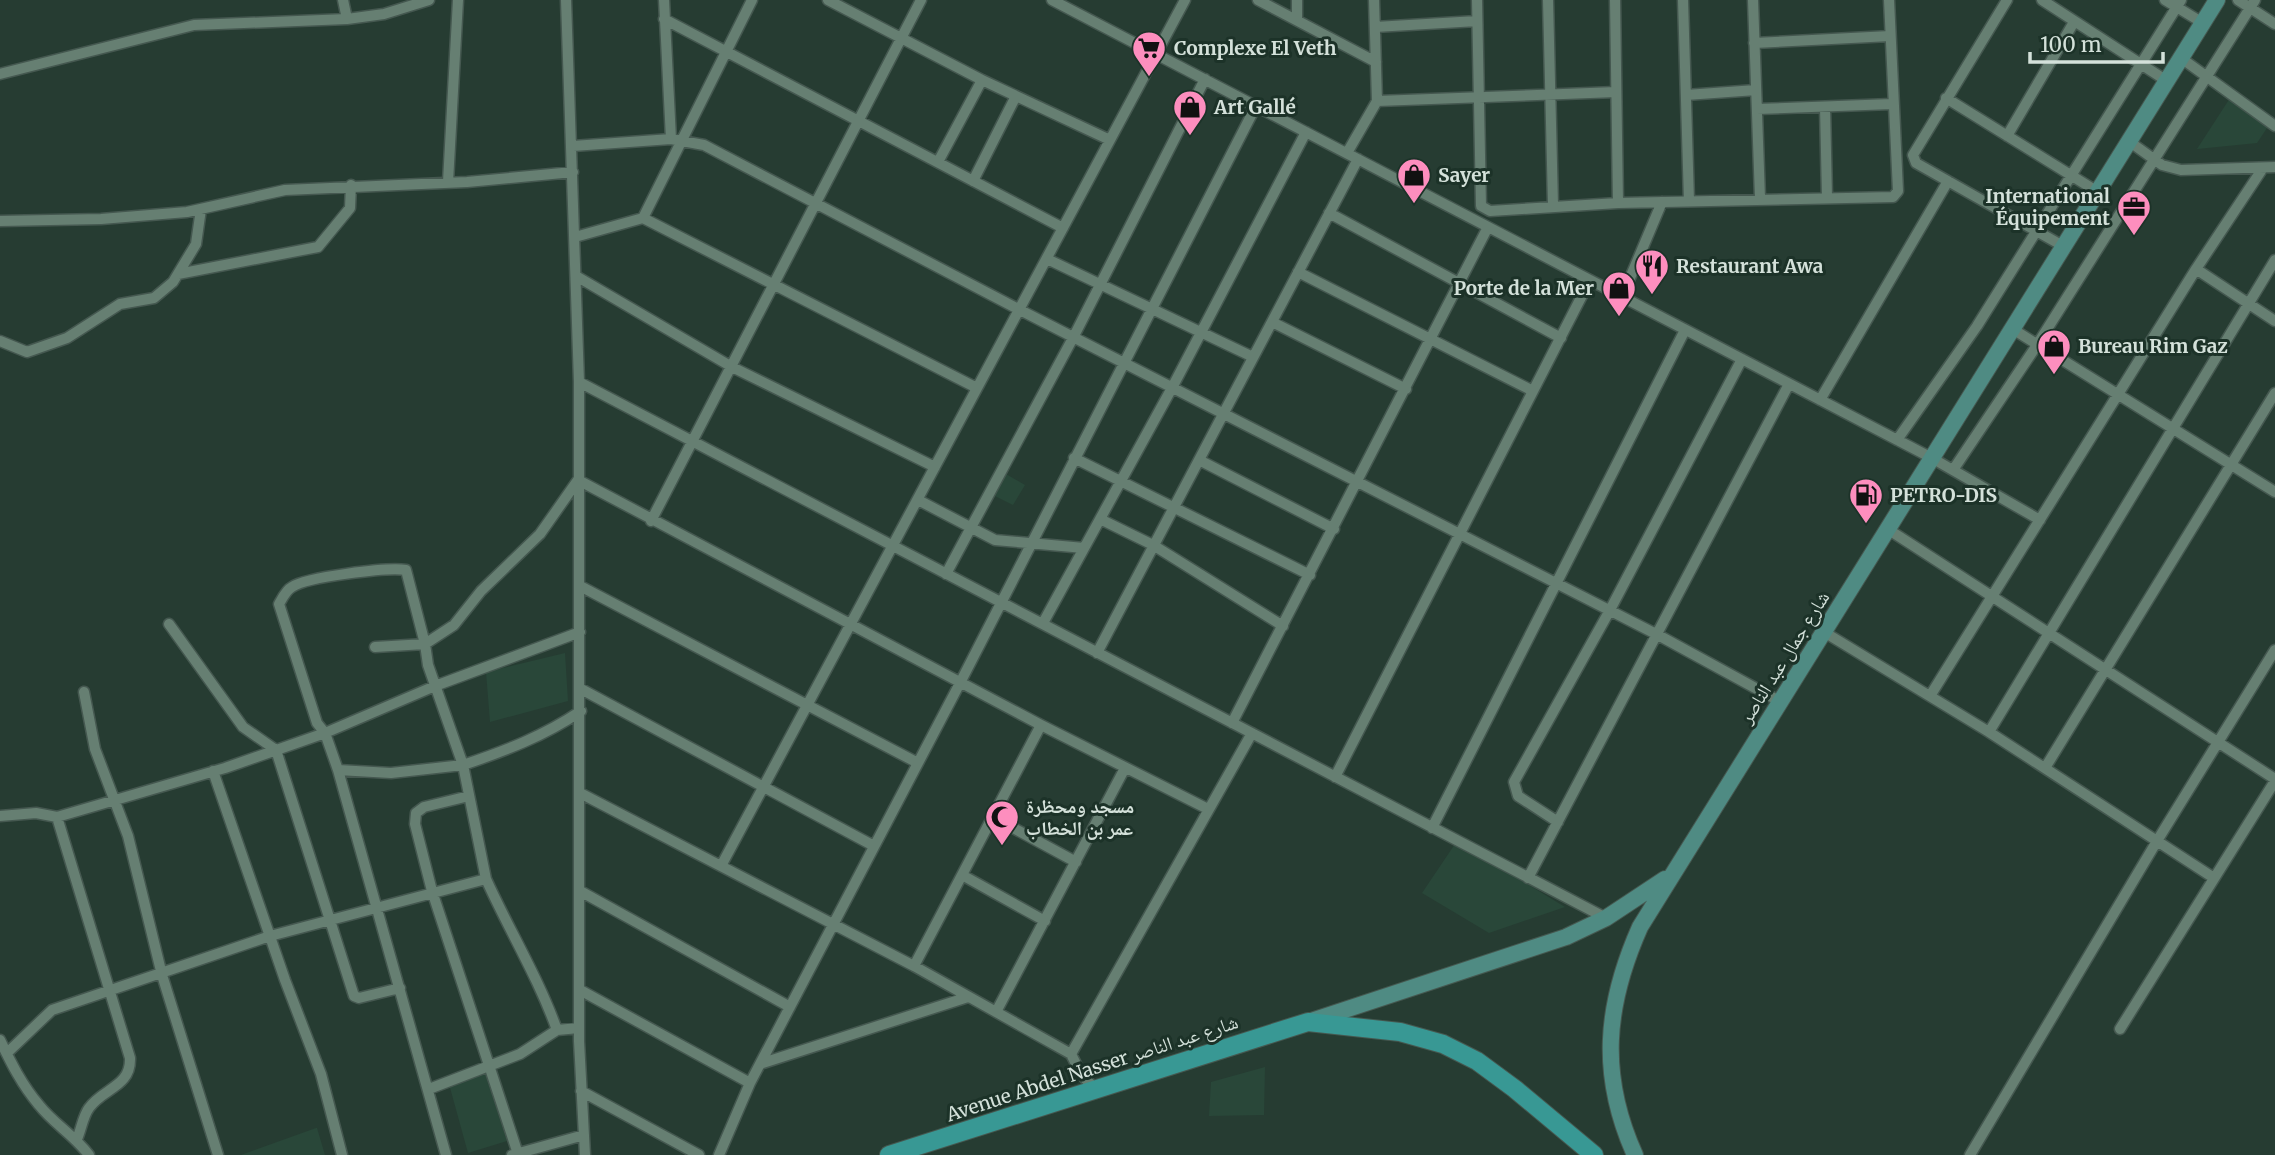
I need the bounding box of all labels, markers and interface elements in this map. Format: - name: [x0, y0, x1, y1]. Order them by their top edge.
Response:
- scale bar: [2030, 21, 2163, 65]
- supermarket icon: Complexe El Veth: [1130, 29, 1168, 78]
- text: 100 m: [2040, 31, 2102, 58]
- place label: Complexe El Veth: [1174, 36, 1337, 60]
- shop icon: Art Gallé: [1171, 88, 1209, 137]
- place label: Art Gallé: [1213, 95, 1296, 119]
- shop icon: Sayer: [1395, 156, 1433, 205]
- place label: Sayer: [1438, 163, 1490, 187]
- place label: International Équipement: [1985, 184, 2110, 230]
- office icon: International Équipement: [2115, 188, 2153, 237]
- restaurant icon: Restaurant Awa: [1633, 247, 1671, 296]
- place label: Restaurant Awa: [1676, 254, 1824, 278]
- shop icon: Porte de la Mer: [1600, 269, 1638, 318]
- place label: Porte de la Mer: [1453, 276, 1594, 300]
- shop icon: Bureau Rim Gaz: [2035, 327, 2073, 376]
- place label: Bureau Rim Gaz: [2078, 334, 2228, 358]
- fuel station icon: PETRO-DIS: [1847, 476, 1885, 525]
- place label: PETRO-DIS: [1890, 483, 1997, 507]
- street label: شارع جمال عبد الناصر: [1733, 586, 1834, 728]
- place label: مسجد ومحظرة عمر بن الخطاب: [1026, 794, 1134, 840]
- mosque icon: مسجد ومحظرة عمر بن الخطاب: [983, 798, 1021, 847]
- street label: Avenue Abdel Nasser شارع عبد الناصر: [942, 1009, 1241, 1127]

